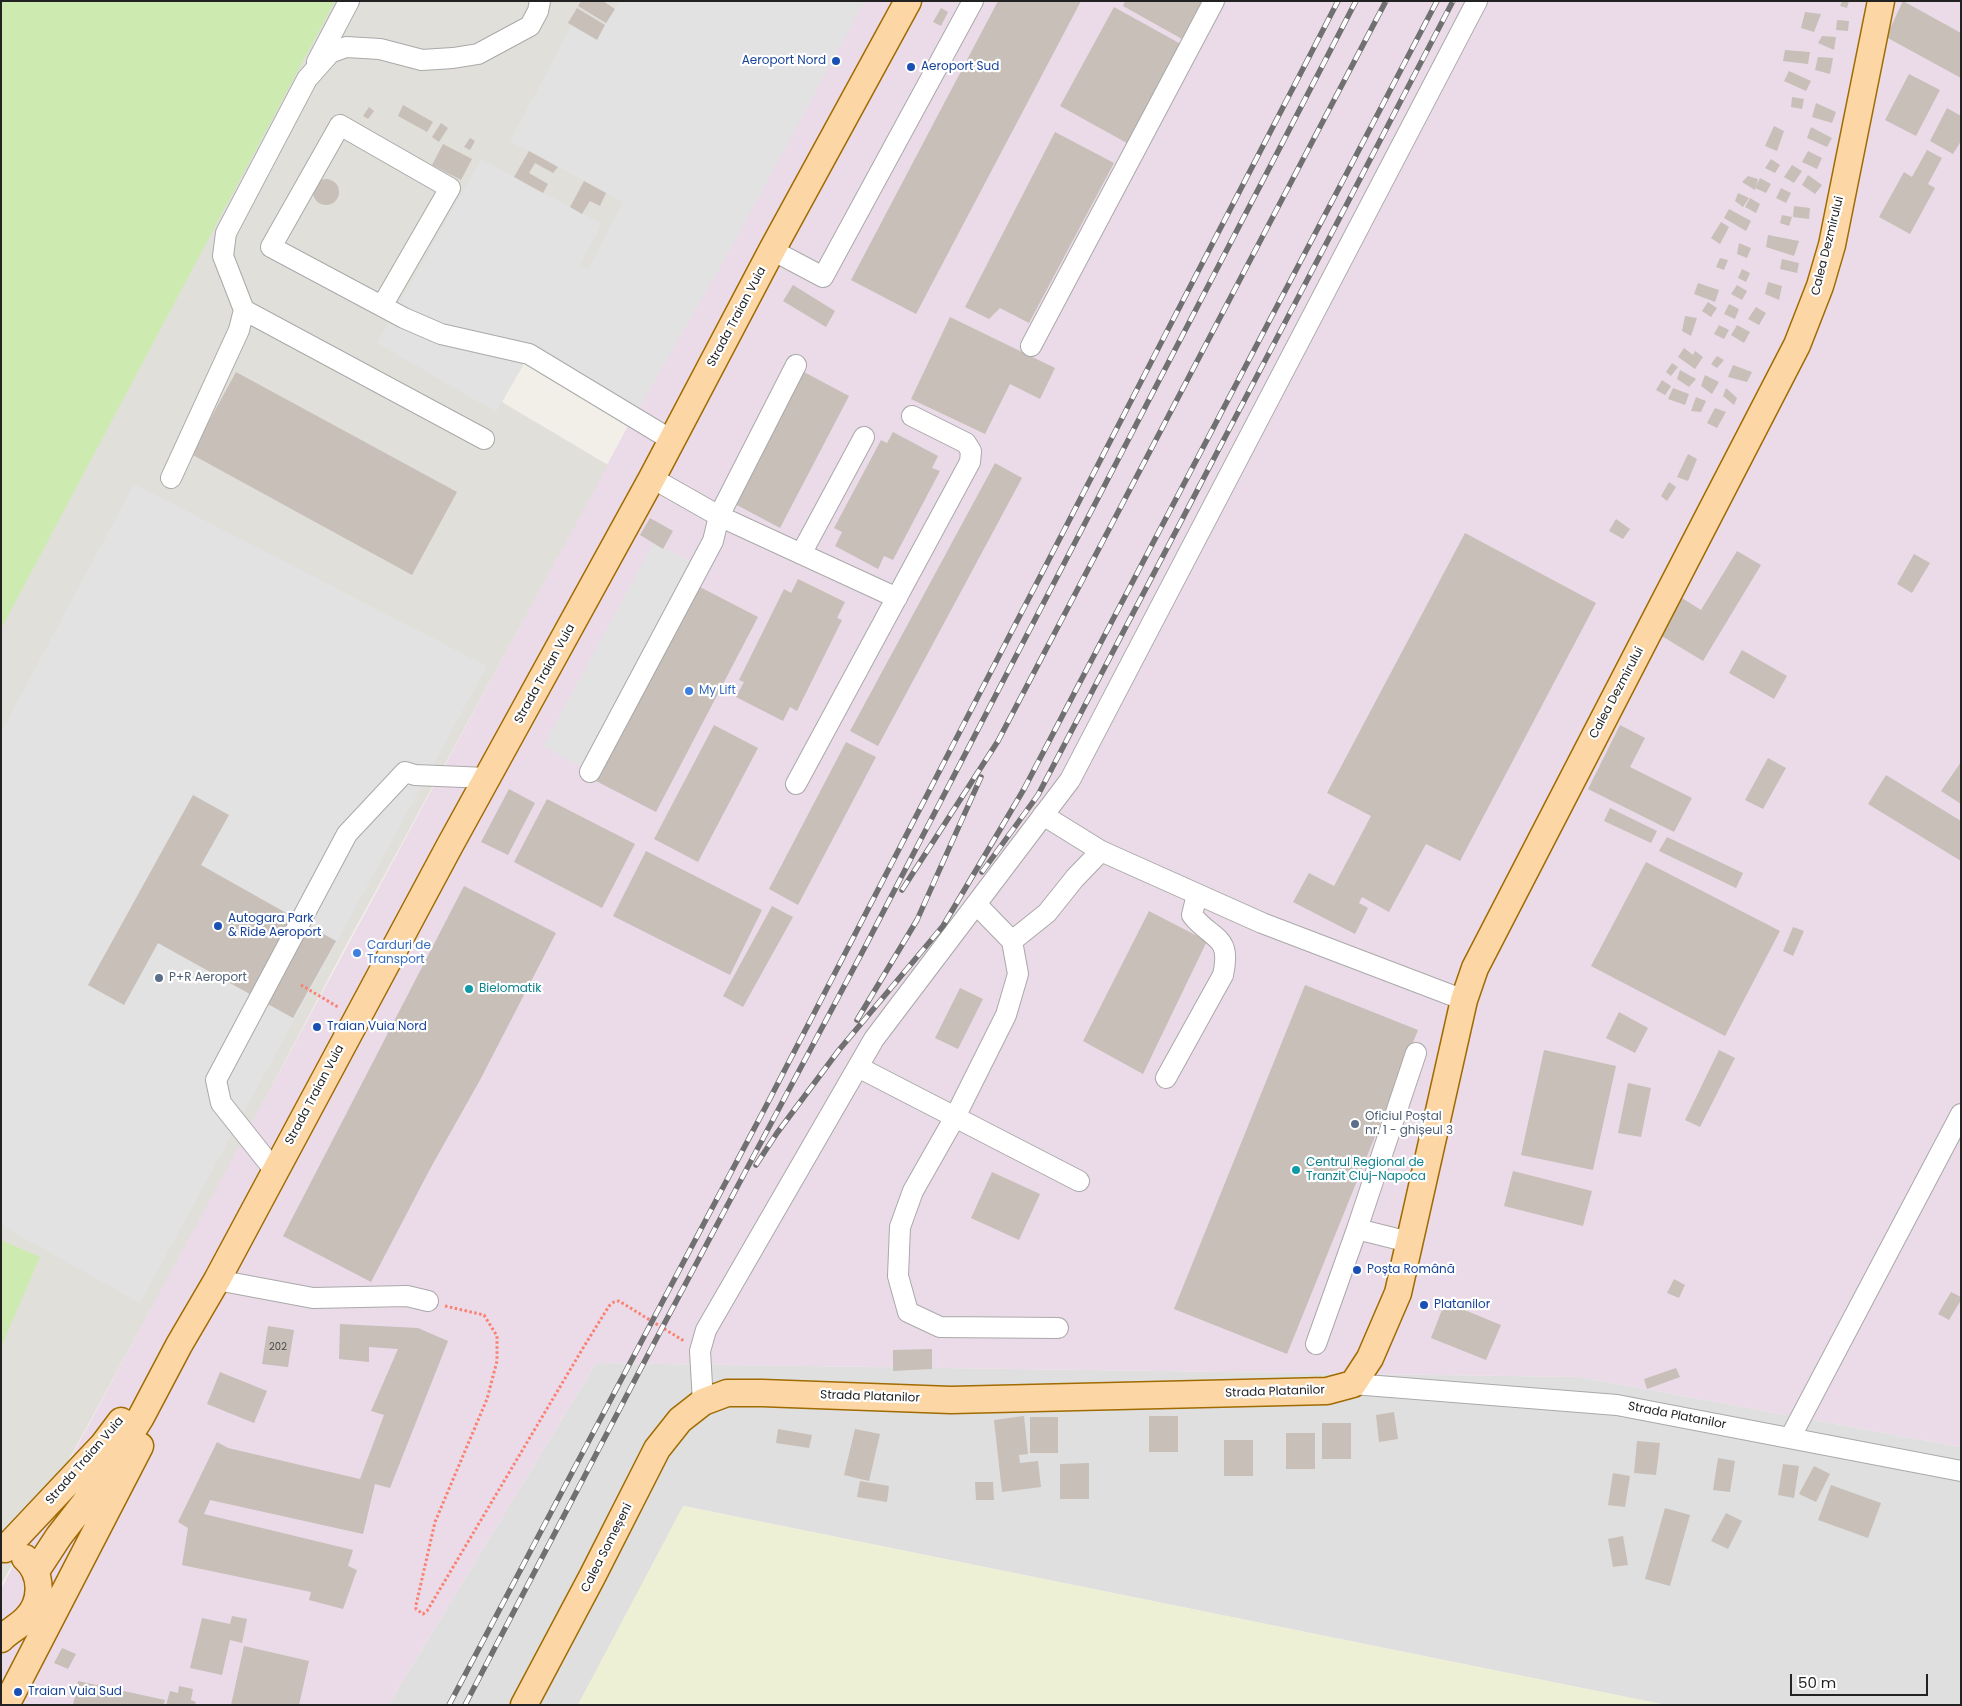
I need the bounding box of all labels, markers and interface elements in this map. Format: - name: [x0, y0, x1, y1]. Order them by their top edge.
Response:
- place label: Aeroport Nord: [742, 54, 826, 68]
- marker: Aeroport Nord: [830, 55, 842, 67]
- place label: Aeroport Sud: [921, 60, 999, 74]
- marker: Aeroport Sud: [905, 61, 917, 73]
- street label: Calea Dezmirului: [1809, 195, 1847, 297]
- street label: Strada Traian Vuia: [705, 264, 769, 370]
- street label: Strada Traian Vuia: [512, 622, 578, 726]
- street label: Calea Dezmirului: [1587, 645, 1647, 741]
- place label: My Lift: [699, 684, 736, 698]
- marker: My Lift: [683, 685, 695, 697]
- place label: Autogara Park & Ride Aeroport: [228, 912, 321, 940]
- marker: Autogara Park & Ride Aeroport: [212, 920, 224, 932]
- place label: Carduri de Transport: [367, 939, 431, 967]
- marker: Carduri de Transport: [351, 947, 363, 959]
- place label: P+R Aeroport: [169, 971, 247, 985]
- marker: P+R Aeroport: [153, 972, 165, 984]
- place label: Bielomatik: [479, 982, 541, 996]
- marker: Bielomatik: [463, 983, 475, 995]
- place label: Traian Vuia Nord: [327, 1020, 427, 1034]
- marker: Traian Vuia Nord: [311, 1021, 323, 1033]
- street label: Strada Traian Vuia: [283, 1042, 347, 1148]
- place label: Oficiul Poștal nr. 1 - ghișeul 3: [1365, 1110, 1453, 1138]
- marker: Oficiul Poștal nr. 1 - ghișeul 3: [1349, 1118, 1361, 1130]
- place label: Centrul Regional de Tranzit Cluj-Napoca: [1306, 1156, 1426, 1184]
- marker: Centrul Regional de Tranzit Cluj-Napoca: [1290, 1164, 1302, 1176]
- place label: Poșta Română: [1367, 1263, 1455, 1277]
- marker: Poșta Română: [1351, 1264, 1363, 1276]
- place label: Platanilor: [1434, 1298, 1490, 1312]
- marker: Platanilor: [1418, 1299, 1430, 1311]
- house number: 202: [269, 1341, 287, 1353]
- street label: Strada Platanilor: [1225, 1383, 1325, 1401]
- street label: Strada Platanilor: [820, 1388, 920, 1406]
- street label: Strada Platanilor: [1627, 1399, 1727, 1433]
- street label: Strada Traian Vuia: [43, 1414, 127, 1508]
- street label: Calea Someșeni: [578, 1501, 636, 1595]
- scale bar: [1792, 1664, 1930, 1696]
- text: 50 m: [1798, 1672, 1836, 1693]
- place label: Traian Vuia Sud: [28, 1685, 122, 1699]
- marker: Traian Vuia Sud: [12, 1686, 24, 1698]

